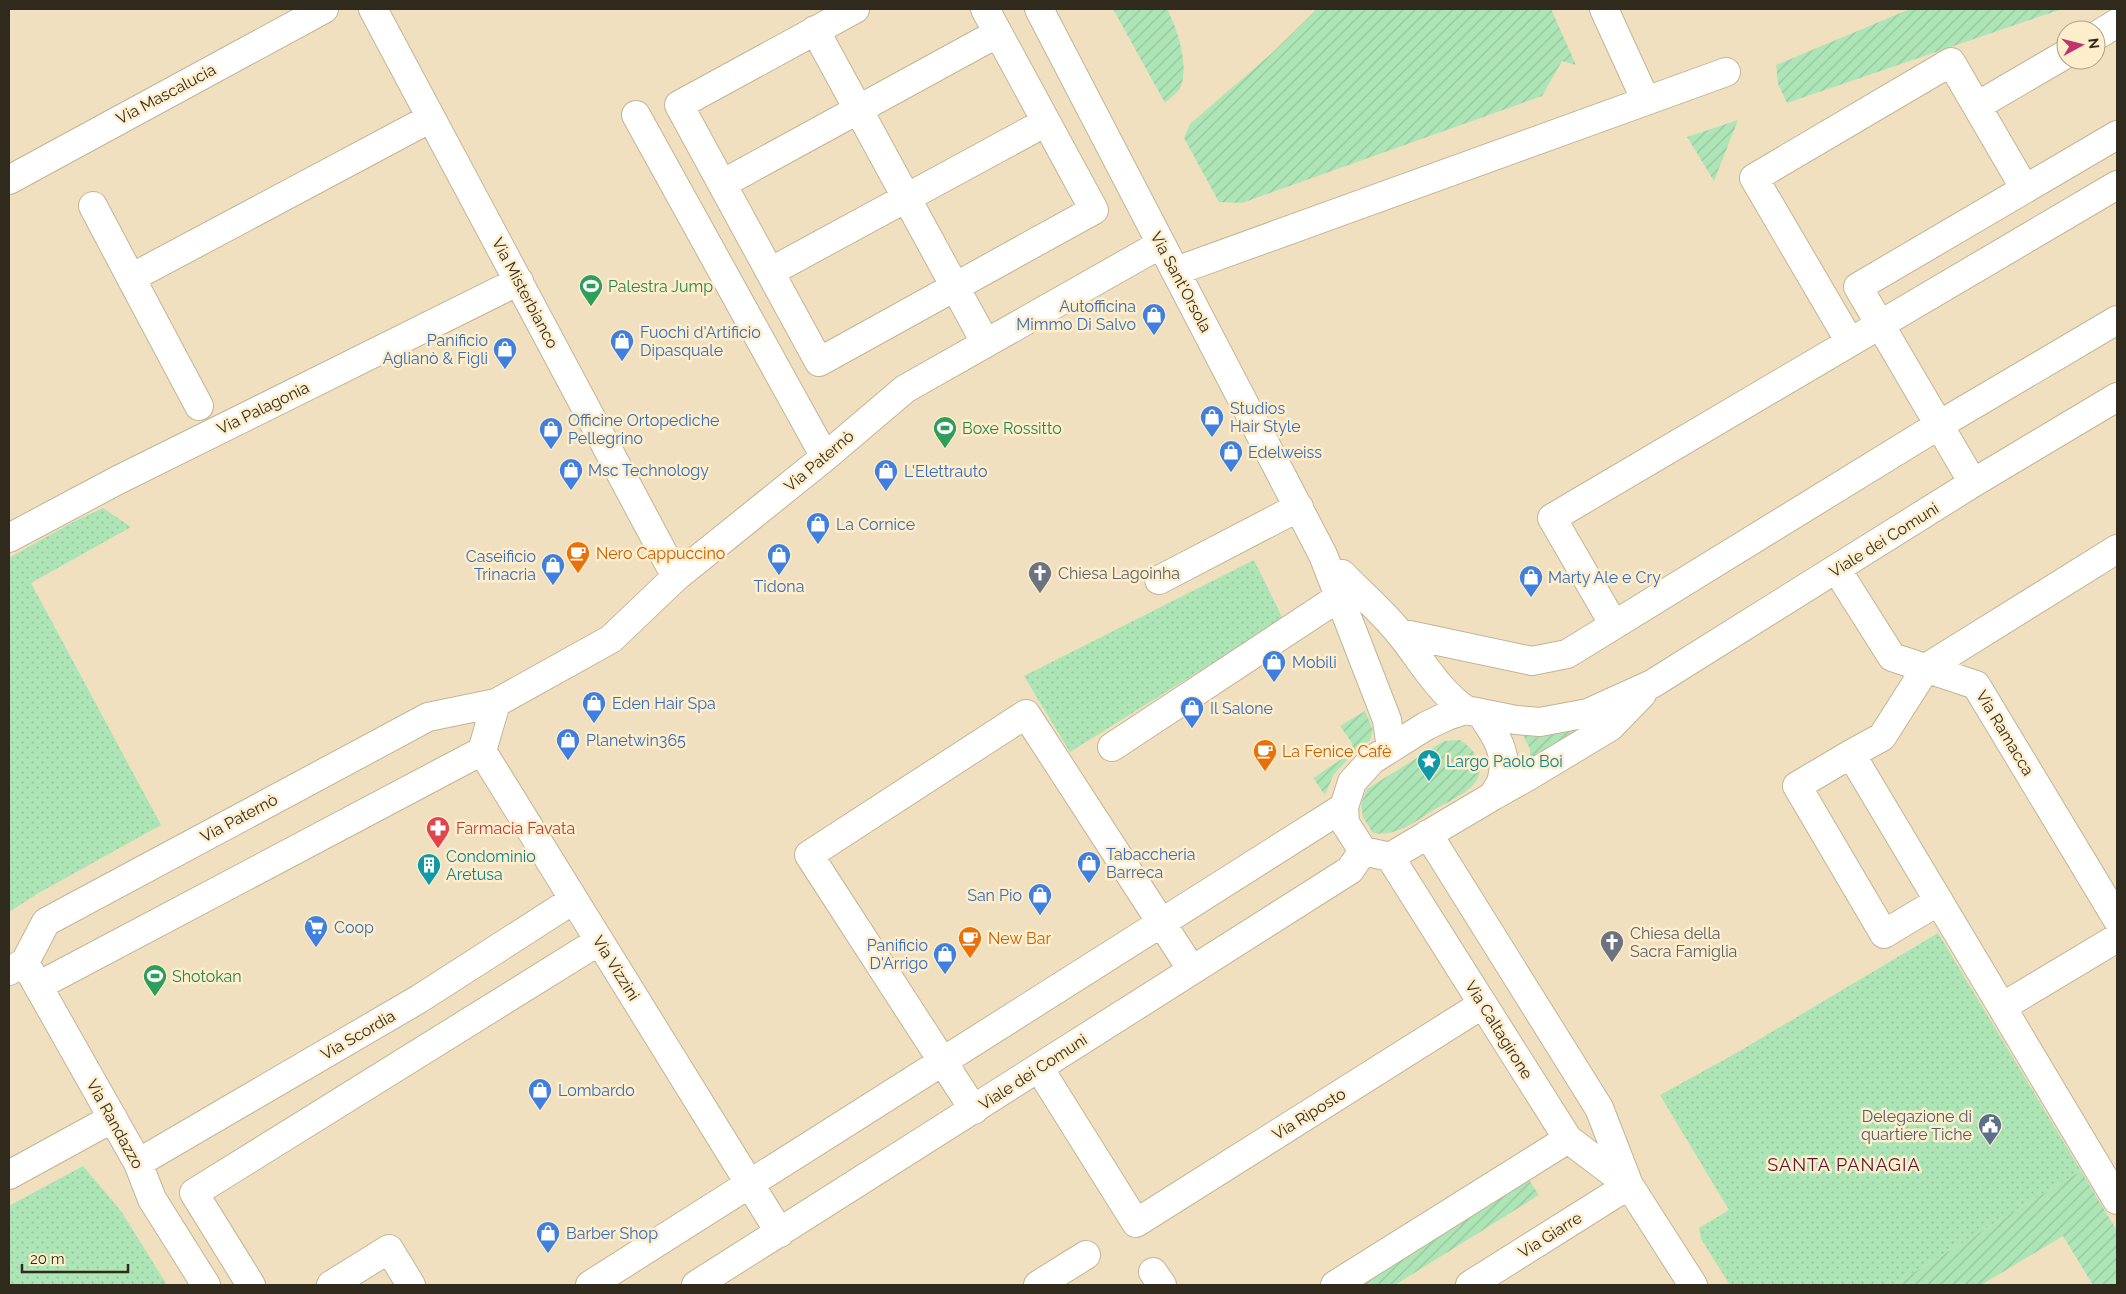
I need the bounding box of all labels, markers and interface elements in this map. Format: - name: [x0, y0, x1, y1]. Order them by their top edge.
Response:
- north arrow: [2056, 20, 2106, 70]
- text: N: [2085, 37, 2102, 50]
- street label: Via Mascalucia: [113, 60, 219, 128]
- street label: Via Sant'Orsola: [1146, 228, 1216, 336]
- street label: Via Misterbianco: [488, 235, 562, 351]
- sports icon: Palestra Jump: [578, 273, 604, 307]
- place label: Palestra Jump: [608, 277, 713, 296]
- place label: Autofficina Mimmo Di Salvo: [1016, 297, 1136, 334]
- shop icon: Autofficina Mimmo Di Salvo: [1141, 302, 1167, 336]
- place label: Fuochi d'Artificio Dipasquale: [640, 323, 761, 360]
- shop icon: Fuochi d'Artificio Dipasquale: [609, 328, 635, 362]
- place label: Panificio Aglianò & Figli: [383, 331, 488, 368]
- shop icon: Panificio Aglianò & Figli: [492, 336, 518, 370]
- street label: Via Palagonia: [214, 378, 312, 438]
- place label: Studios Hair Style: [1230, 399, 1301, 436]
- shop icon: Studios Hair Style: [1199, 404, 1225, 438]
- place label: Officine Ortopediche Pellegrino: [568, 411, 719, 448]
- sports icon: Boxe Rossitto: [932, 415, 958, 449]
- shop icon: Officine Ortopediche Pellegrino: [538, 416, 564, 450]
- place label: Boxe Rossitto: [962, 419, 1062, 438]
- street label: Via Paternò: [780, 426, 858, 496]
- shop icon: Edelweiss: [1218, 439, 1244, 473]
- place label: Edelweiss: [1248, 443, 1322, 462]
- shop icon: Msc Technology: [558, 457, 584, 491]
- shop icon: L'Elettrauto: [873, 458, 899, 492]
- place label: Msc Technology: [588, 461, 709, 480]
- place label: L'Elettrauto: [904, 462, 988, 481]
- street label: Viale dei Comuni: [1826, 499, 1942, 581]
- shop icon: La Cornice: [805, 511, 831, 545]
- place label: La Cornice: [836, 515, 915, 534]
- cafe icon: Nero Cappuccino: [565, 540, 591, 574]
- shop icon: Tidona: [766, 542, 792, 576]
- place label: Nero Cappuccino: [596, 544, 725, 563]
- place label: Caseificio Trinacria: [466, 547, 536, 584]
- shop icon: Caseificio Trinacria: [540, 552, 566, 586]
- church icon: Chiesa Lagoinha: [1027, 560, 1053, 594]
- place label: Chiesa Lagoinha: [1058, 564, 1180, 583]
- shop icon: Marty Ale e Cry: [1518, 564, 1544, 598]
- place label: Marty Ale e Cry: [1548, 568, 1661, 587]
- place label: Tidona: [754, 577, 804, 596]
- shop icon: Mobili: [1261, 649, 1287, 683]
- place label: Mobili: [1292, 653, 1337, 672]
- street label: Via Ramacca: [1972, 687, 2038, 779]
- shop icon: Eden Hair Spa: [581, 690, 607, 724]
- place label: Eden Hair Spa: [612, 694, 716, 713]
- shop icon: Il Salone: [1179, 695, 1205, 729]
- place label: Il Salone: [1210, 699, 1273, 718]
- shop icon: Planetwin365: [555, 727, 581, 761]
- place label: Planetwin365: [586, 731, 686, 750]
- cafe icon: La Fenice Cafè: [1252, 738, 1278, 772]
- place label: La Fenice Cafè: [1282, 742, 1391, 761]
- place icon: Largo Paolo Boi: [1416, 748, 1442, 782]
- place label: Largo Paolo Boi: [1446, 752, 1563, 771]
- street label: Via Paternò: [197, 790, 281, 846]
- pharmacy icon: Farmacia Favata: [425, 815, 451, 849]
- place label: Farmacia Favata: [456, 819, 575, 838]
- place label: Tabaccheria Barreca: [1106, 845, 1195, 882]
- place label: Condominio Aretusa: [446, 847, 536, 884]
- shop icon: Tabaccheria Barreca: [1076, 850, 1102, 884]
- building icon: Condominio Aretusa: [416, 852, 442, 886]
- shop icon: San Pio: [1027, 882, 1053, 916]
- place label: San Pio: [967, 886, 1022, 905]
- supermarket icon: Coop: [303, 914, 329, 948]
- place label: Coop: [334, 918, 374, 937]
- place label: Chiesa della Sacra Famiglia: [1630, 924, 1737, 961]
- cafe icon: New Bar: [957, 925, 983, 959]
- place label: New Bar: [988, 929, 1051, 948]
- church icon: Chiesa della Sacra Famiglia: [1599, 929, 1625, 963]
- street label: Via Vizzini: [589, 932, 643, 1004]
- place label: Panificio D'Arrigo: [867, 936, 928, 973]
- shop icon: Panificio D'Arrigo: [932, 941, 958, 975]
- sports icon: Shotokan: [142, 963, 168, 997]
- place label: Shotokan: [172, 967, 242, 986]
- street label: Via Caltagirone: [1461, 977, 1537, 1083]
- street label: Via Scordia: [317, 1006, 399, 1064]
- street label: Viale dei Comuni: [975, 1030, 1091, 1114]
- street label: Via Randazzo: [83, 1076, 147, 1172]
- shop icon: Lombardo: [527, 1077, 553, 1111]
- place label: Lombardo: [558, 1081, 635, 1100]
- street label: Via Riposto: [1269, 1084, 1349, 1144]
- place label: Delegazione di quartiere Tiche: [1861, 1107, 1972, 1144]
- public building icon: Delegazione di quartiere Tiche: [1977, 1112, 2003, 1146]
- district label: SANTA PANAGIA: [1767, 1154, 1921, 1175]
- street label: Via Giarre: [1515, 1208, 1585, 1262]
- shop icon: Barber Shop: [535, 1220, 561, 1254]
- place label: Barber Shop: [566, 1224, 658, 1243]
- scale bar: [22, 1242, 129, 1274]
- text: 20 m: [30, 1250, 65, 1268]

